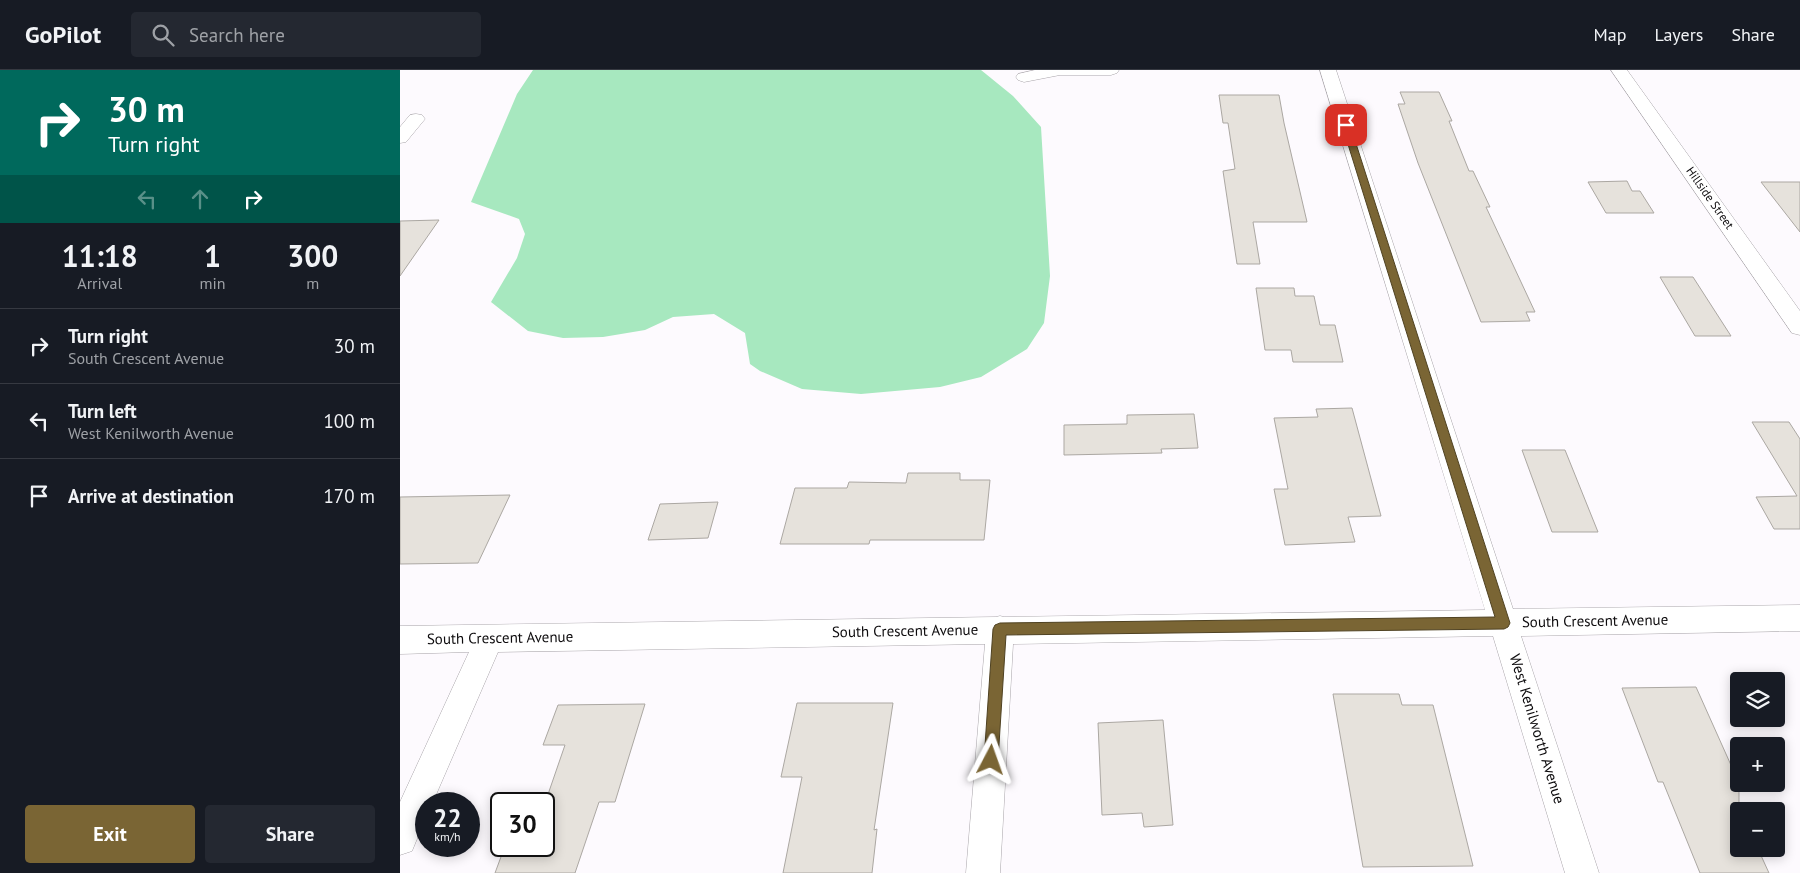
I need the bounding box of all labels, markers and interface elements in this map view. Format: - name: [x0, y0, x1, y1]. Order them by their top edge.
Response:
- search box: [131, 12, 481, 57]
- text: GoPilot: [25, 19, 101, 50]
- icon: search: [149, 21, 177, 49]
- text: Search here: [189, 23, 285, 47]
- text: Map: [1594, 23, 1626, 46]
- text: Layers: [1654, 23, 1703, 46]
- text: Share: [1731, 23, 1775, 46]
- text: 30 m: [108, 86, 185, 132]
- icon: right: [25, 90, 90, 155]
- pin: [1325, 104, 1367, 146]
- icon: arrive: [1332, 111, 1360, 139]
- text: Turn right: [108, 130, 200, 158]
- street label: Hillside Street: [1683, 164, 1737, 232]
- icon: left: [133, 185, 161, 213]
- icon: ahead: [186, 185, 214, 213]
- icon: right: [239, 185, 267, 213]
- text: 11:18: [62, 236, 138, 275]
- text: 1: [204, 236, 221, 275]
- text: 300: [287, 236, 338, 275]
- text: Arrival: [77, 273, 122, 293]
- text: min: [200, 273, 226, 293]
- text: m: [306, 273, 319, 293]
- text: Turn right: [68, 324, 148, 348]
- icon: right: [25, 332, 53, 360]
- text: 30 m: [334, 334, 375, 358]
- text: South Crescent Avenue: [68, 348, 224, 368]
- text: Turn left: [68, 399, 137, 423]
- icon: left: [25, 407, 53, 435]
- text: 100 m: [323, 409, 375, 433]
- text: West Kenilworth Avenue: [68, 423, 234, 443]
- icon: arrive: [25, 482, 53, 510]
- text: Arrive at destination: [68, 484, 234, 508]
- text: 170 m: [323, 484, 375, 508]
- street label: South Crescent Avenue: [1522, 610, 1668, 631]
- street label: South Crescent Avenue: [832, 620, 978, 641]
- street label: South Crescent Avenue: [427, 627, 573, 648]
- street label: West Kenilworth Avenue: [1506, 652, 1569, 806]
- map controls: [1730, 672, 1785, 857]
- button: layers: [1730, 672, 1785, 727]
- position arrow: [964, 733, 1016, 785]
- button: +: [1730, 737, 1785, 792]
- speed limit sign: 30: [490, 792, 555, 857]
- text: 22: [433, 802, 462, 834]
- button: −: [1730, 802, 1785, 857]
- button: Exit: [25, 805, 195, 863]
- button: Share: [205, 805, 375, 863]
- text: km/h: [434, 829, 461, 844]

